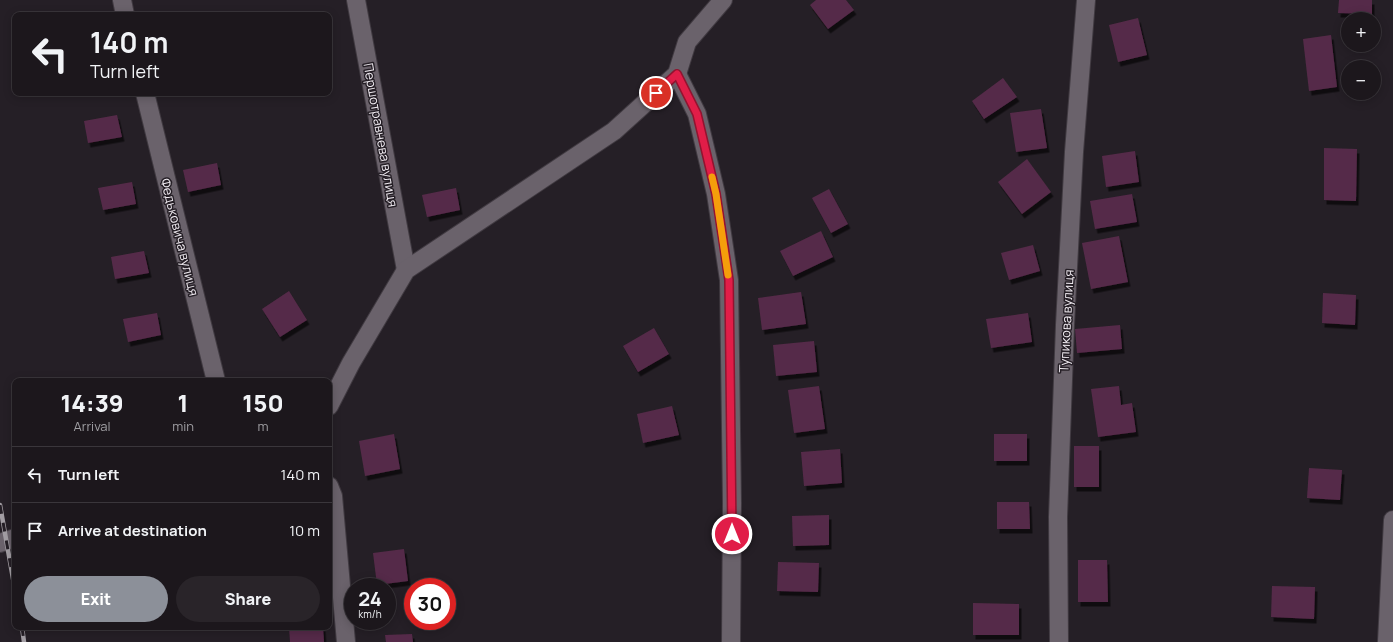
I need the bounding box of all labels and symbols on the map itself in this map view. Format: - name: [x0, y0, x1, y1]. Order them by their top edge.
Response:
- street label: Першотравнева вулиця: [359, 62, 403, 208]
- pin: [639, 76, 673, 110]
- street label: Федьковича вулиця: [157, 176, 203, 298]
- street label: Тупикова вулиця: [1054, 269, 1078, 373]
- position arrow: [711, 513, 753, 555]
- speed limit sign: 30: [404, 578, 456, 630]

